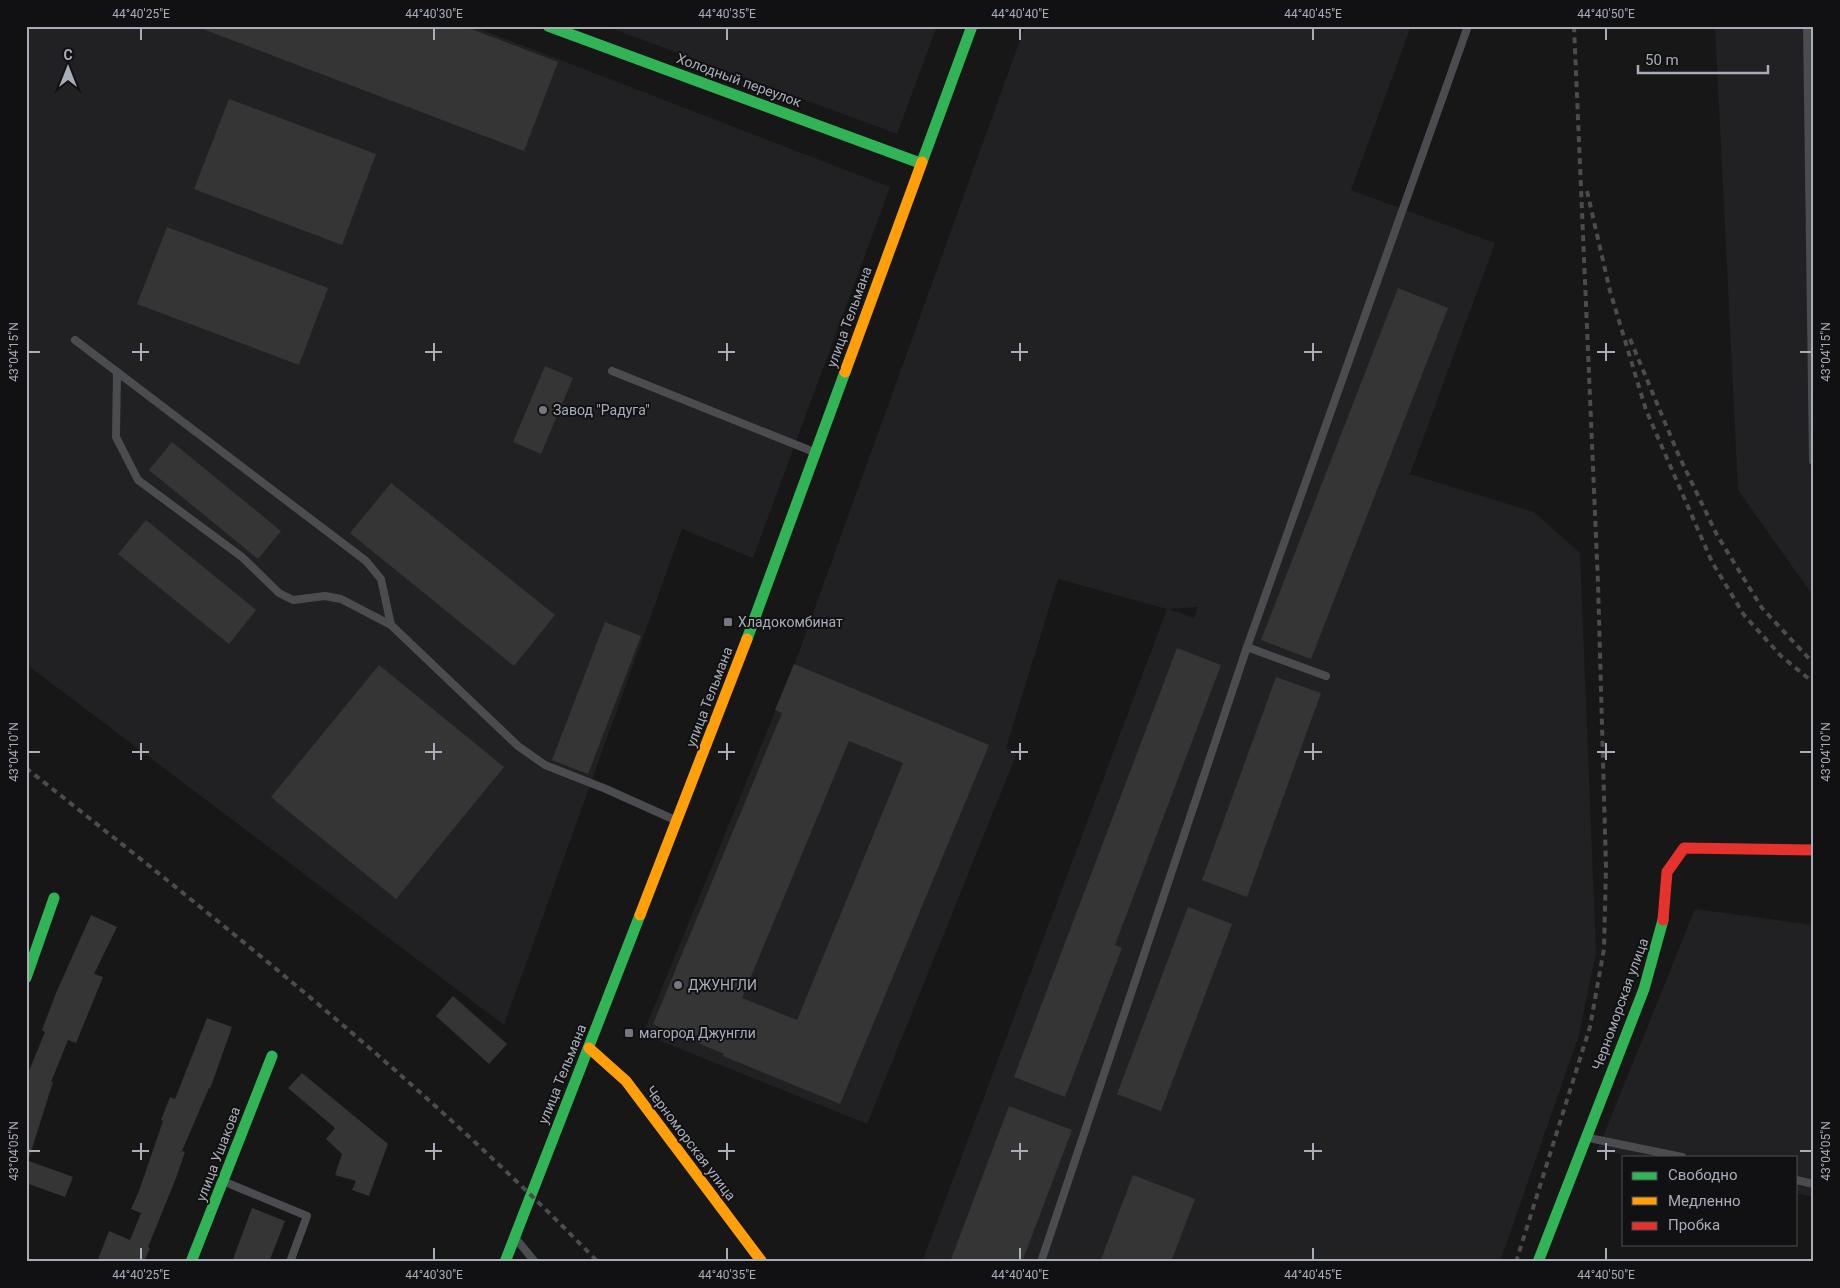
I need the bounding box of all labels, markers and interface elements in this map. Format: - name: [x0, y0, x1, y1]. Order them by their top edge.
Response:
- text: 44°40'25"E: [112, 7, 170, 21]
- text: 44°40'30"E: [405, 7, 463, 21]
- text: 44°40'35"E: [698, 7, 756, 21]
- text: 44°40'40"E: [991, 7, 1049, 21]
- text: 44°40'45"E: [1284, 7, 1342, 21]
- text: 44°40'50"E: [1577, 7, 1635, 21]
- north arrow: [42, 42, 92, 92]
- scale bar: [1638, 42, 1768, 74]
- text: С: [63, 47, 73, 63]
- street label: Холодный переулок: [674, 50, 804, 110]
- text: 50 m: [1645, 51, 1679, 69]
- street label: улица Тельмана: [823, 264, 875, 370]
- text: 43°04'15"N: [7, 322, 21, 382]
- text: 43°04'15"N: [1819, 322, 1833, 382]
- place label: Завод "Радуга": [553, 402, 650, 418]
- marker: Завод "Радуга": [537, 404, 549, 416]
- place label: Хладокомбинат: [738, 614, 843, 630]
- marker: Хладокомбинат: [722, 616, 734, 628]
- street label: улица Тельмана: [683, 645, 735, 749]
- text: 43°04'10"N: [7, 722, 21, 782]
- text: 43°04'10"N: [1819, 722, 1833, 782]
- street label: Черноморская улица: [1589, 936, 1651, 1072]
- place label: ДЖУНГЛИ: [688, 977, 757, 993]
- marker: ДЖУНГЛИ: [672, 979, 684, 991]
- street label: улица Тельмана: [535, 1022, 589, 1126]
- place label: магород Джунгли: [639, 1025, 756, 1041]
- marker: магород Джунгли: [623, 1027, 635, 1039]
- street label: Черноморская улица: [643, 1083, 739, 1203]
- street label: улица Ушакова: [193, 1104, 243, 1204]
- text: 43°04'05"N: [7, 1121, 21, 1181]
- text: 43°04'05"N: [1819, 1121, 1833, 1181]
- legend: [1622, 1156, 1798, 1246]
- text: Свободно: [1668, 1166, 1737, 1184]
- text: Медленно: [1668, 1192, 1741, 1210]
- text: Пробка: [1668, 1216, 1720, 1234]
- text: 44°40'25"E: [112, 1268, 170, 1282]
- text: 44°40'30"E: [405, 1268, 463, 1282]
- text: 44°40'35"E: [698, 1268, 756, 1282]
- text: 44°40'40"E: [991, 1268, 1049, 1282]
- text: 44°40'45"E: [1284, 1268, 1342, 1282]
- text: 44°40'50"E: [1577, 1268, 1635, 1282]

